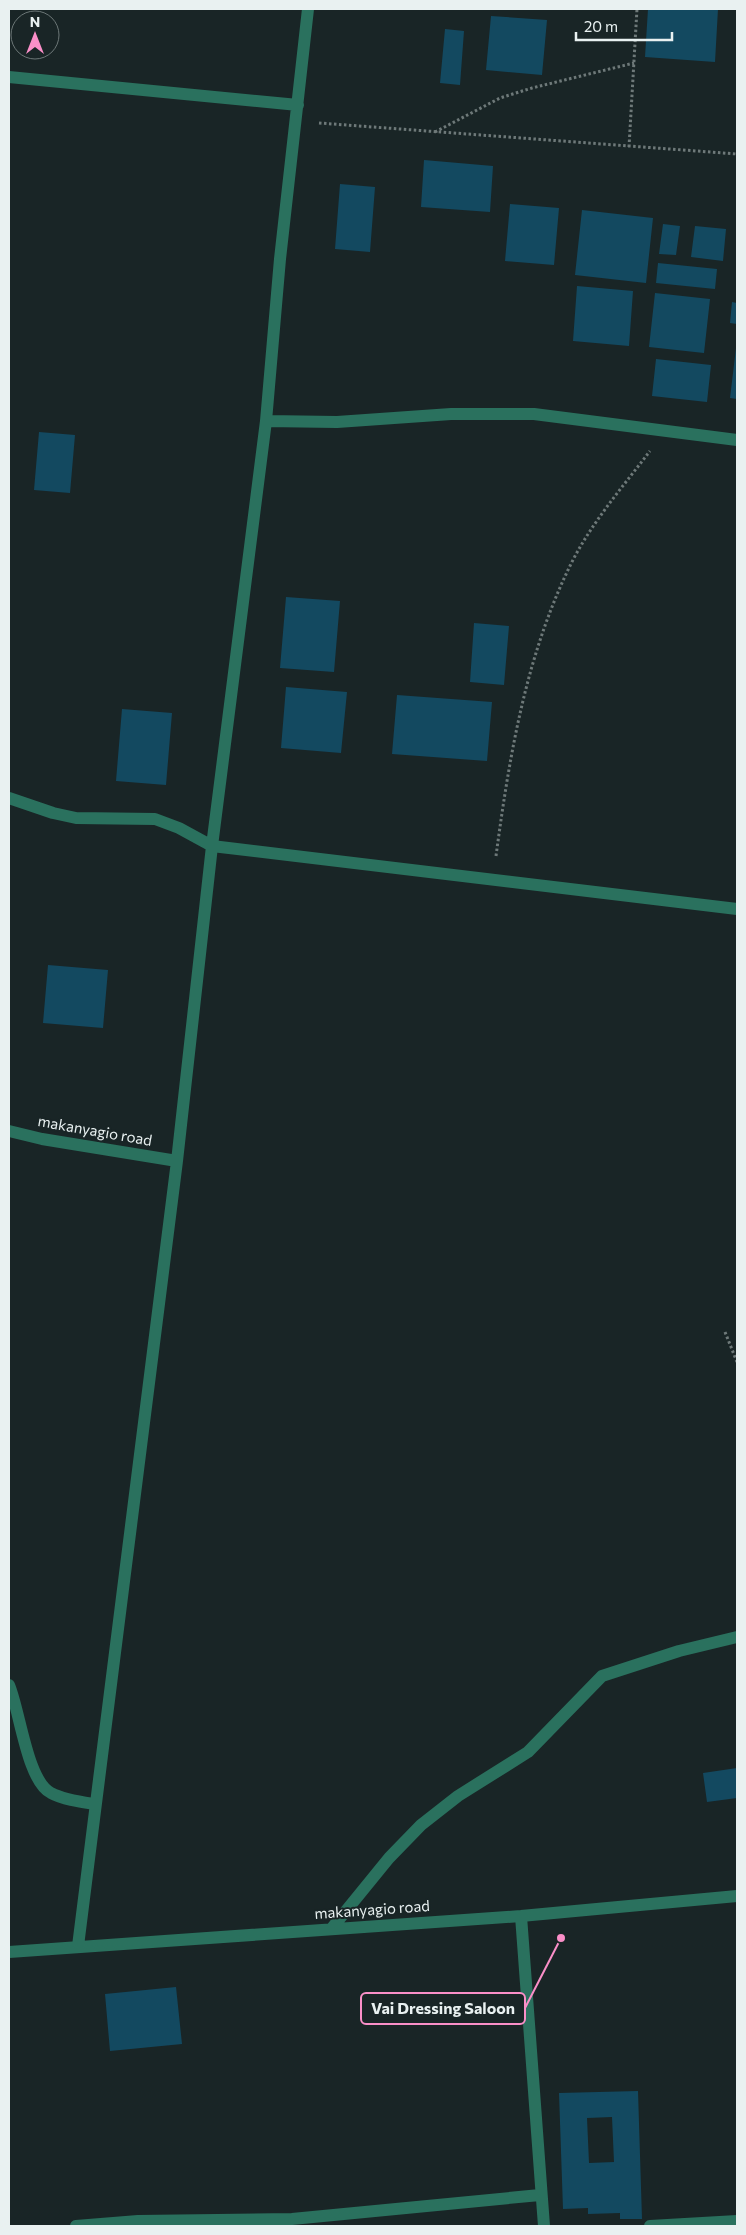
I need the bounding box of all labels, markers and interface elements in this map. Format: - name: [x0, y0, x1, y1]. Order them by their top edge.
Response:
- north arrow: [10, 10, 60, 60]
- scale bar: [576, 10, 672, 42]
- text: N: [30, 13, 40, 30]
- text: 20 m: [584, 17, 618, 35]
- street label: makanyagio road: [36, 1111, 154, 1149]
- street label: makanyagio road: [314, 1896, 430, 1922]
- callout: Vai Dressing Saloon: [361, 1993, 525, 2024]
- text: Vai Dressing Saloon: [371, 1998, 515, 2017]

